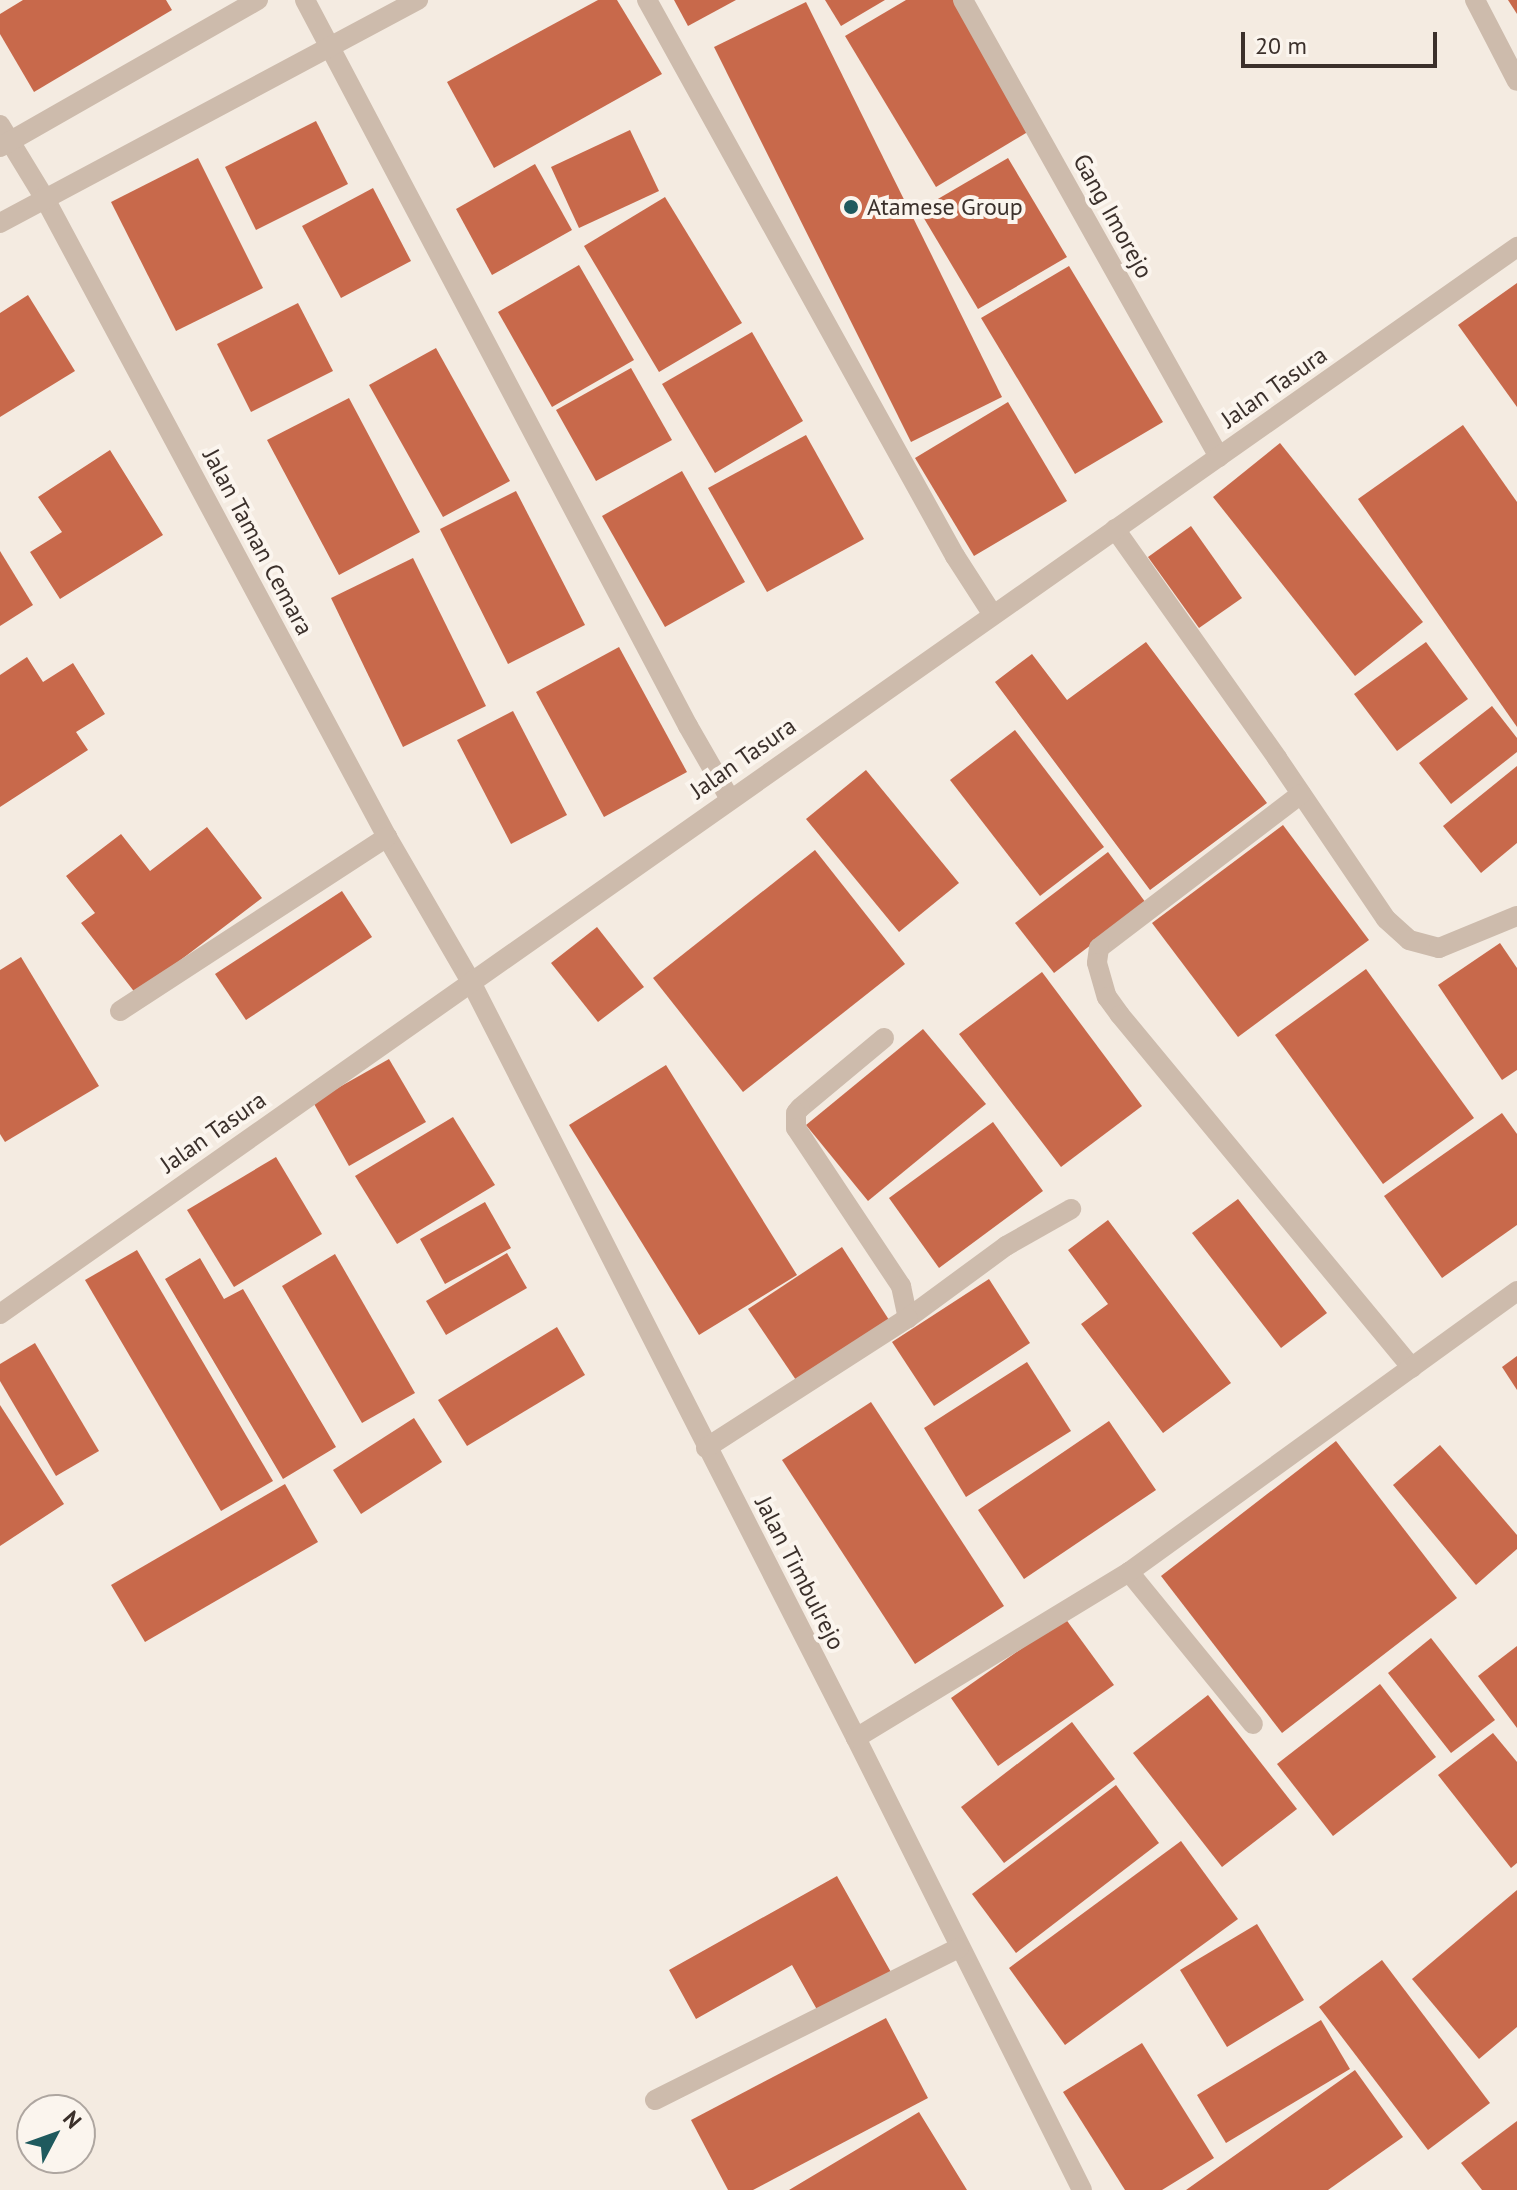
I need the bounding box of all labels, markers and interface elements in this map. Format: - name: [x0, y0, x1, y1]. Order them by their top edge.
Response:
- scale bar: [1245, 16, 1441, 66]
- text: 20 m: [1255, 30, 1307, 61]
- street label: Gang Imorejo: [1067, 149, 1159, 283]
- place label: Atamese Group: [867, 193, 1023, 221]
- marker: Atamese Group: [842, 198, 860, 216]
- street label: Jalan Tasura: [1215, 340, 1333, 434]
- street label: Jalan Taman Cemara: [197, 444, 319, 640]
- street label: Jalan Tasura: [684, 711, 802, 805]
- street label: Jalan Tasura: [154, 1085, 272, 1179]
- street label: Jalan Timbulrejo: [749, 1491, 851, 1655]
- north arrow: [16, 2094, 96, 2174]
- text: N: [57, 2105, 88, 2134]

